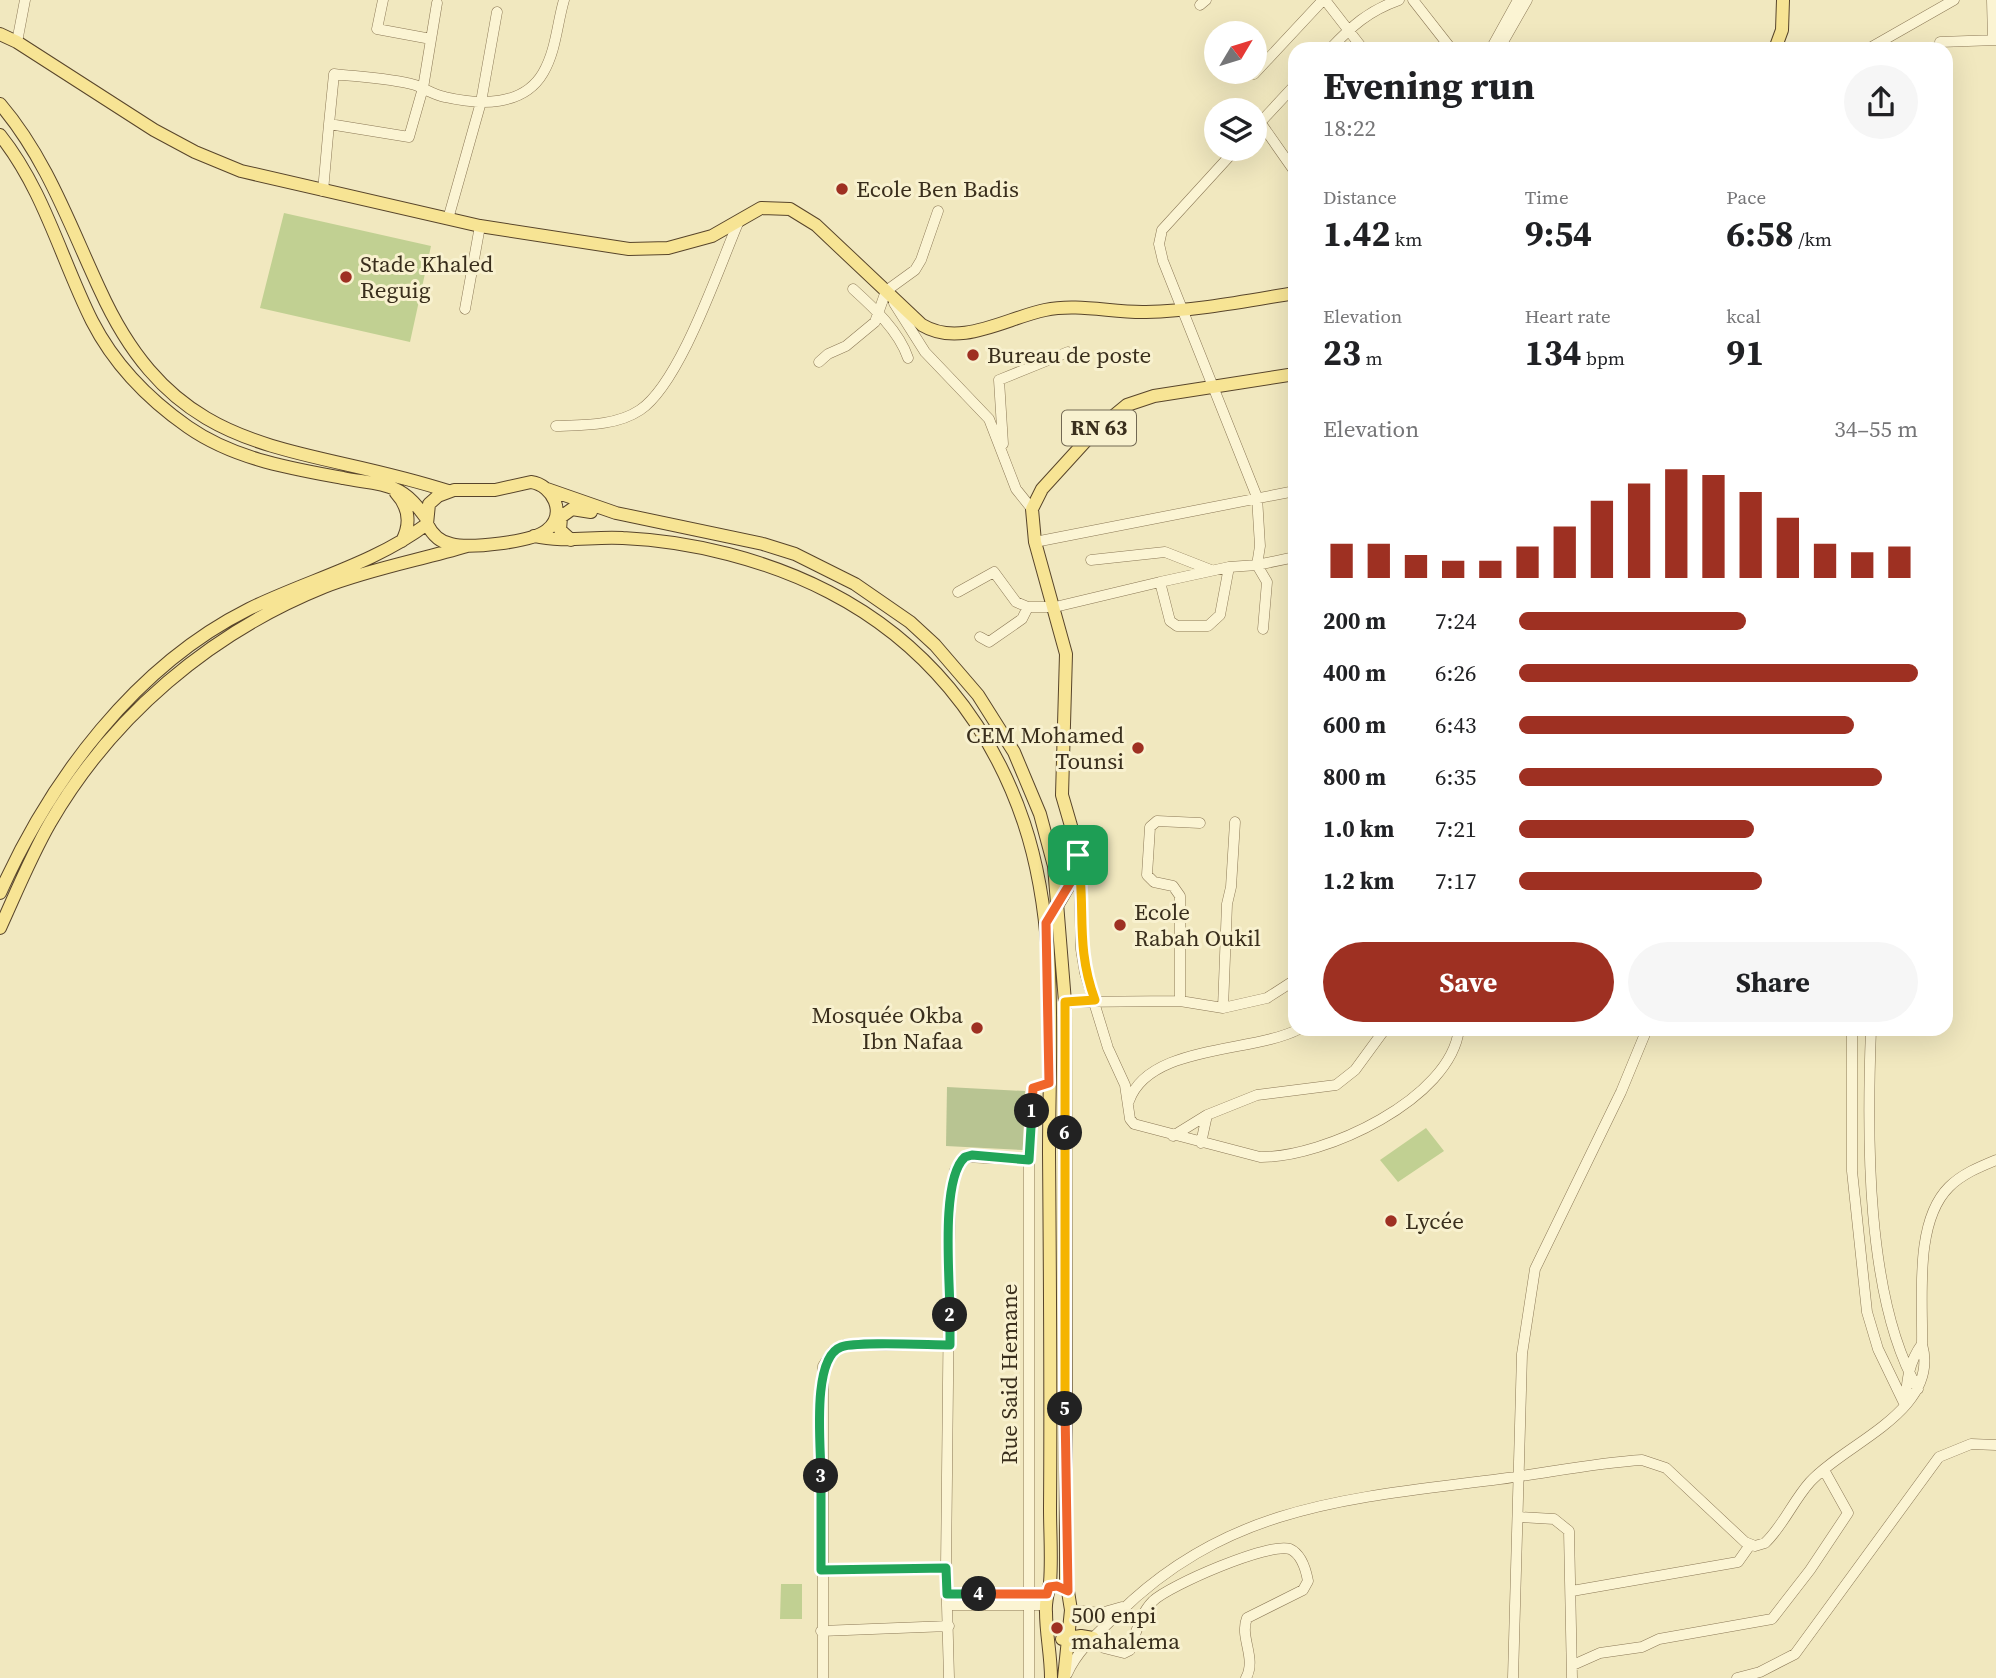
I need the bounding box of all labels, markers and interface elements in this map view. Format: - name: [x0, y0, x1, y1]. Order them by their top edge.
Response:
- north arrow: [1204, 21, 1267, 84]
- map controls: [1204, 21, 1267, 161]
- text: Evening run: [1323, 60, 1535, 112]
- button: share: [1844, 65, 1918, 139]
- button: layers: [1204, 98, 1267, 161]
- text: 18:22: [1323, 112, 1376, 144]
- place label: Ecole Ben Badis: [856, 173, 1019, 205]
- marker: Ecole Ben Badis: [834, 181, 850, 197]
- text: Distance: [1323, 184, 1397, 210]
- text: Time: [1525, 184, 1569, 210]
- text: Pace: [1726, 184, 1766, 210]
- text: 1.42: [1323, 210, 1390, 258]
- text: 9:54: [1525, 210, 1592, 258]
- text: 6:58: [1726, 210, 1794, 258]
- text: km: [1390, 226, 1422, 252]
- text: /km: [1794, 226, 1832, 252]
- place label: Stade Khaled Reguig: [360, 248, 493, 306]
- marker: Stade Khaled Reguig: [338, 269, 354, 285]
- text: Elevation: [1323, 303, 1402, 329]
- text: Heart rate: [1525, 303, 1611, 329]
- text: kcal: [1726, 303, 1761, 329]
- text: 23: [1323, 329, 1361, 377]
- text: 134: [1525, 329, 1582, 377]
- text: 91: [1726, 329, 1764, 377]
- place label: Bureau de poste: [987, 339, 1151, 371]
- text: m: [1361, 345, 1383, 371]
- text: bpm: [1582, 345, 1625, 371]
- marker: Bureau de poste: [965, 347, 981, 363]
- road number: RN 63: [1062, 410, 1136, 446]
- text: Elevation: [1323, 413, 1419, 445]
- text: 34–55 m: [1834, 413, 1918, 445]
- text: 200 m: [1323, 605, 1386, 637]
- text: 7:24: [1435, 605, 1476, 637]
- text: 400 m: [1323, 657, 1386, 689]
- text: 6:26: [1435, 657, 1476, 689]
- text: 600 m: [1323, 709, 1386, 741]
- text: 6:43: [1435, 709, 1476, 741]
- place label: CEM Mohamed Tounsi: [966, 719, 1124, 777]
- marker: CEM Mohamed Tounsi: [1130, 740, 1146, 756]
- text: 800 m: [1323, 761, 1386, 793]
- text: 6:35: [1435, 761, 1476, 793]
- text: 1.0 km: [1323, 813, 1394, 845]
- text: 7:21: [1435, 813, 1476, 845]
- pin: [1048, 825, 1108, 885]
- icon: arrive: [1059, 836, 1097, 874]
- text: 1.2 km: [1323, 865, 1394, 897]
- text: 7:17: [1435, 865, 1476, 897]
- place label: Ecole Rabah Oukil: [1134, 896, 1261, 954]
- marker: Ecole Rabah Oukil: [1112, 917, 1128, 933]
- button: Save: [1323, 942, 1614, 1022]
- button: Share: [1628, 942, 1918, 1022]
- place label: Mosquée Okba Ibn Nafaa: [811, 999, 963, 1057]
- marker: Mosquée Okba Ibn Nafaa: [969, 1020, 985, 1036]
- pin: 1: [1014, 1094, 1050, 1128]
- text: 1: [1026, 1097, 1037, 1123]
- pin: 6: [1048, 1116, 1082, 1150]
- text: 6: [1059, 1119, 1070, 1145]
- place label: Lycée: [1405, 1205, 1464, 1237]
- marker: Lycée: [1383, 1213, 1399, 1229]
- street label: Rue Said Hemane: [993, 1283, 1025, 1465]
- pin: 2: [932, 1298, 968, 1332]
- text: 2: [944, 1301, 955, 1327]
- pin: 5: [1048, 1392, 1082, 1426]
- text: 5: [1059, 1395, 1070, 1421]
- pin: 3: [804, 1458, 838, 1494]
- text: 3: [815, 1462, 826, 1488]
- pin: 4: [962, 1576, 996, 1612]
- text: 4: [973, 1580, 984, 1606]
- place label: 500 enpi mahalema: [1071, 1599, 1180, 1657]
- marker: 500 enpi mahalema: [1049, 1620, 1065, 1636]

